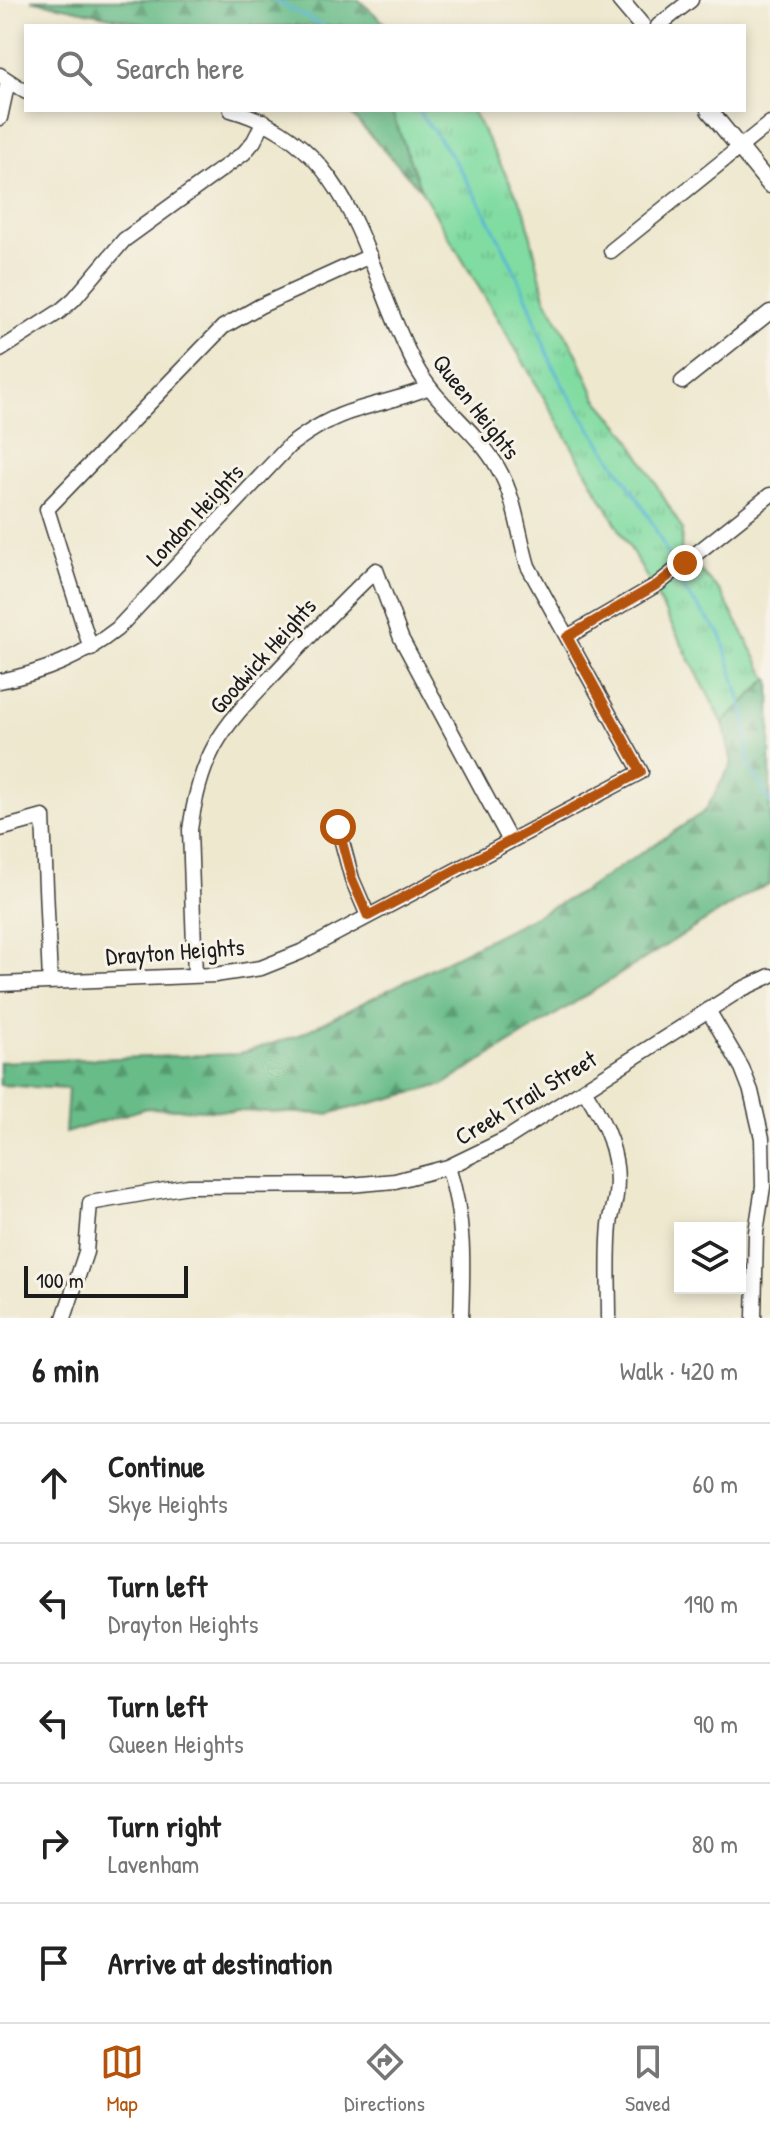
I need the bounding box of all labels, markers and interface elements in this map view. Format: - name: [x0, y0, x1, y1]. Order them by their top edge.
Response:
- search box: [24, 24, 746, 112]
- icon: search: [52, 46, 96, 90]
- text: Search here: [116, 48, 244, 88]
- street label: Queen Heights: [426, 347, 528, 466]
- street label: London Heights: [138, 456, 250, 572]
- route end: [667, 545, 703, 581]
- street label: Goodwick Heights: [202, 590, 323, 720]
- route start: [320, 809, 356, 845]
- street label: Drayton Heights: [105, 930, 245, 972]
- street label: Creek Trail Street: [449, 1042, 603, 1152]
- map controls: [674, 1222, 746, 1294]
- button: layers: [674, 1222, 746, 1294]
- scale bar: [24, 1262, 188, 1298]
- text: 100 m: [36, 1265, 84, 1295]
- text: 6 min: [32, 1347, 100, 1393]
- text: Walk · 420 m: [620, 1353, 738, 1388]
- text: Continue: [108, 1446, 205, 1486]
- icon: ahead: [32, 1461, 76, 1505]
- text: 60 m: [692, 1466, 738, 1501]
- text: Skye Heights: [108, 1486, 228, 1521]
- text: Turn left: [108, 1566, 207, 1606]
- icon: left: [32, 1581, 76, 1625]
- text: 190 m: [684, 1586, 738, 1621]
- text: Drayton Heights: [108, 1606, 259, 1641]
- text: Turn left: [108, 1686, 207, 1726]
- icon: left: [32, 1701, 76, 1745]
- text: 90 m: [693, 1706, 738, 1741]
- text: Queen Heights: [108, 1726, 244, 1761]
- text: Turn right: [108, 1806, 221, 1846]
- icon: right: [32, 1821, 76, 1865]
- text: 80 m: [691, 1826, 738, 1861]
- text: Lavenham: [108, 1846, 199, 1881]
- icon: arrive: [32, 1941, 76, 1985]
- text: Arrive at destination: [108, 1943, 333, 1983]
- tab: Map: [100, 2040, 144, 2118]
- tab: Directions: [344, 2040, 425, 2118]
- tab: Saved: [625, 2040, 670, 2118]

